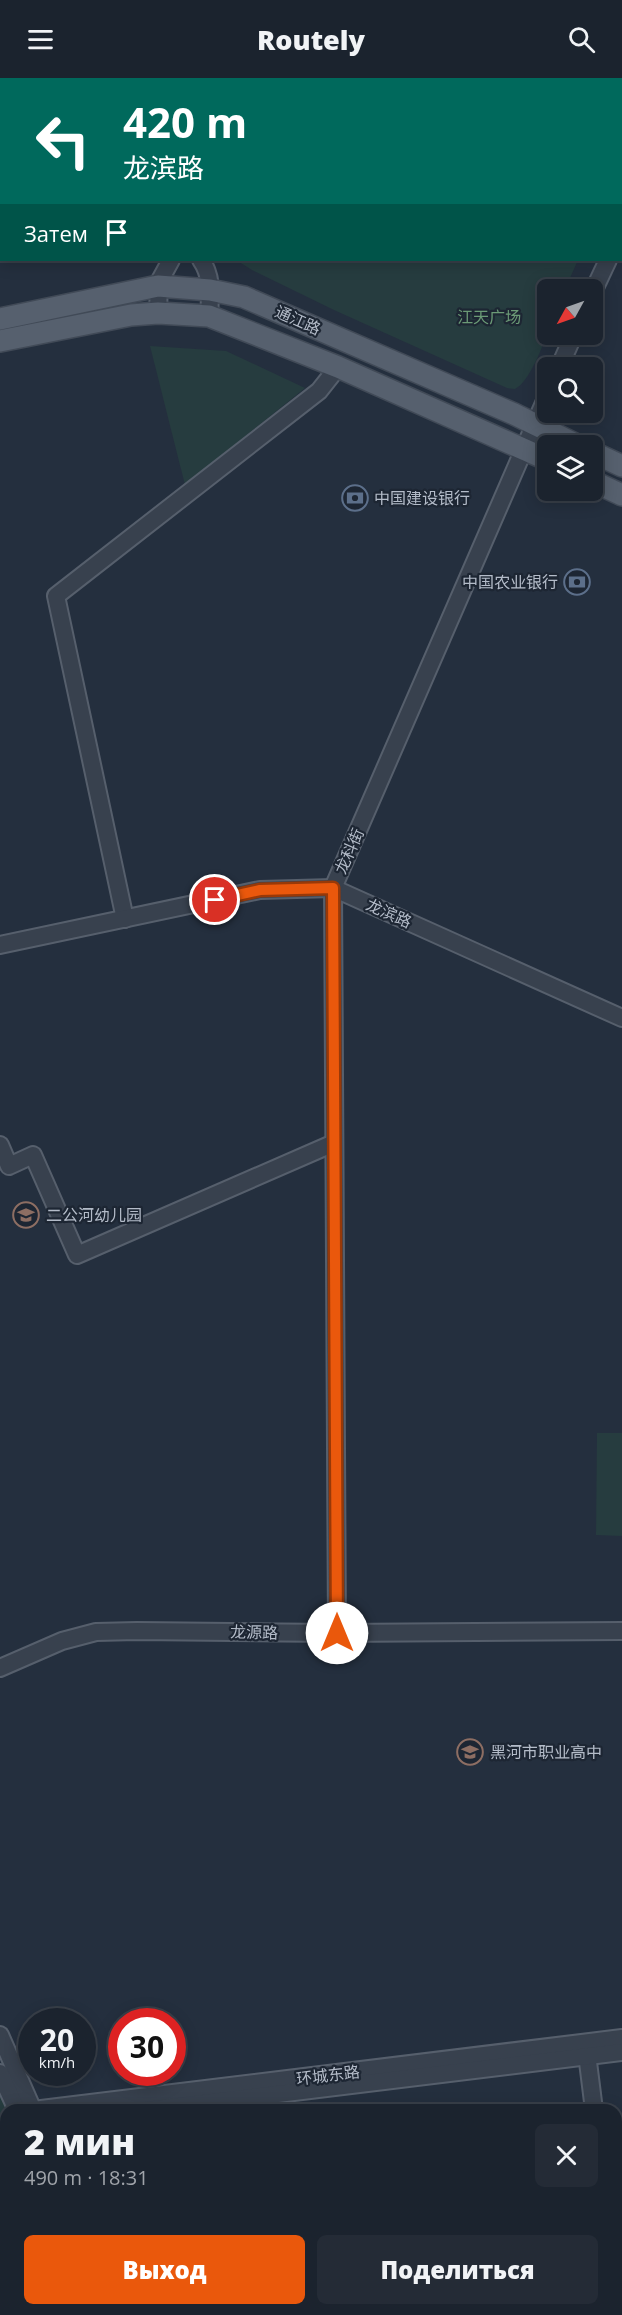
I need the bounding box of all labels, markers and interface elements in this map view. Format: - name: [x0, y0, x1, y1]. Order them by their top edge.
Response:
- text: Routely: [257, 21, 365, 58]
- icon: menu: [24, 23, 57, 56]
- icon: search: [565, 23, 598, 56]
- text: 420 m: [123, 93, 247, 150]
- icon: left: [24, 102, 102, 180]
- text: 龙滨路: [123, 149, 204, 186]
- icon: arrive: [100, 216, 133, 249]
- text: Затем: [24, 218, 88, 248]
- north arrow: [537, 279, 603, 345]
- map controls: [537, 279, 603, 501]
- street label: 通江路: [272, 300, 324, 340]
- park label: 江天广场: [457, 306, 521, 328]
- button: search: [537, 357, 603, 423]
- button: layers: [537, 435, 603, 501]
- bank icon: 中国建设银行: [340, 483, 370, 513]
- place label: 中国建设银行: [374, 487, 470, 509]
- bank icon: 中国农业银行: [562, 567, 592, 597]
- place label: 中国农业银行: [462, 571, 558, 593]
- street label: 龙科街: [329, 825, 369, 877]
- pin: [189, 874, 240, 925]
- icon: arrive: [198, 883, 231, 916]
- street label: 龙滨路: [363, 893, 415, 933]
- school or university icon: 二公河幼儿园: [11, 1200, 41, 1230]
- place label: 二公河幼儿园: [46, 1204, 142, 1226]
- position arrow: [305, 1601, 369, 1665]
- street label: 龙源路: [230, 1621, 278, 1643]
- school or university icon: 黑河市职业高中: [455, 1737, 485, 1767]
- place label: 黑河市职业高中: [490, 1741, 602, 1763]
- speed limit sign: 30: [108, 2008, 186, 2086]
- text: 20: [40, 2019, 74, 2060]
- text: km/h: [39, 2052, 75, 2072]
- street label: 环城东路: [295, 2060, 361, 2090]
- text: 2 мин: [24, 2117, 135, 2166]
- button: close: [535, 2124, 598, 2187]
- text: 490 m · 18:31: [24, 2164, 149, 2191]
- button: Выход: [24, 2235, 305, 2304]
- button: Поделиться: [317, 2235, 598, 2304]

